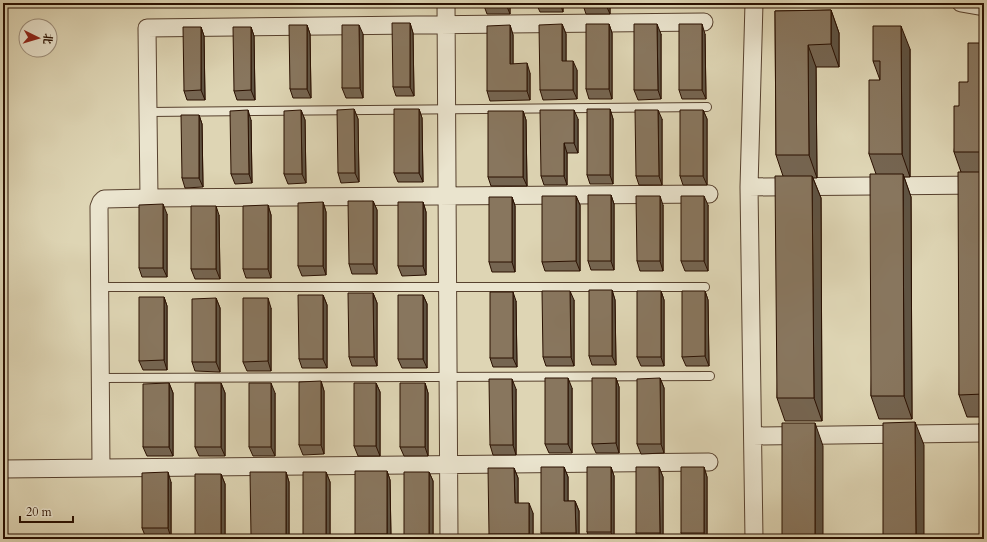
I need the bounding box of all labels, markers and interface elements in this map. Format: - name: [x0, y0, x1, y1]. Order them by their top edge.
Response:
- north arrow: [18, 18, 58, 58]
- text: 北: [40, 33, 55, 45]
- scale bar: [20, 498, 73, 524]
- text: 20 m: [26, 504, 53, 520]

